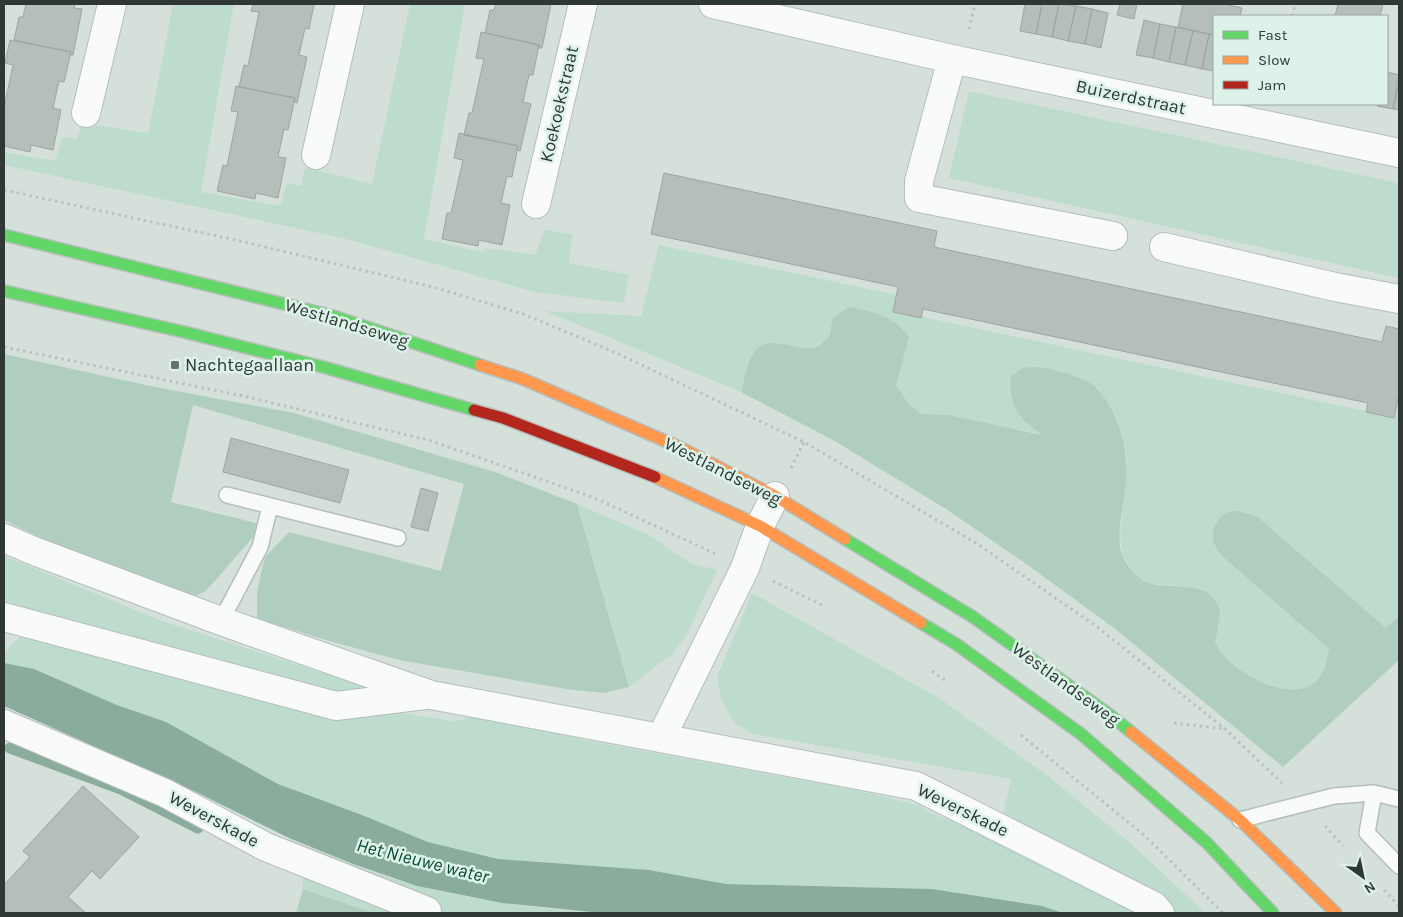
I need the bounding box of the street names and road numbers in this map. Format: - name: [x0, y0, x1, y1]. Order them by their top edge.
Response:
- street label: Koekoekstraat: [535, 43, 583, 164]
- street label: Buizerdstraat: [1074, 75, 1188, 119]
- street label: Westlandseweg: [282, 294, 412, 352]
- street label: Westlandseweg: [661, 432, 785, 510]
- street label: Westlandseweg: [1008, 637, 1124, 731]
- street label: Weverskade: [914, 778, 1012, 842]
- street label: Weverskade: [165, 786, 263, 852]

